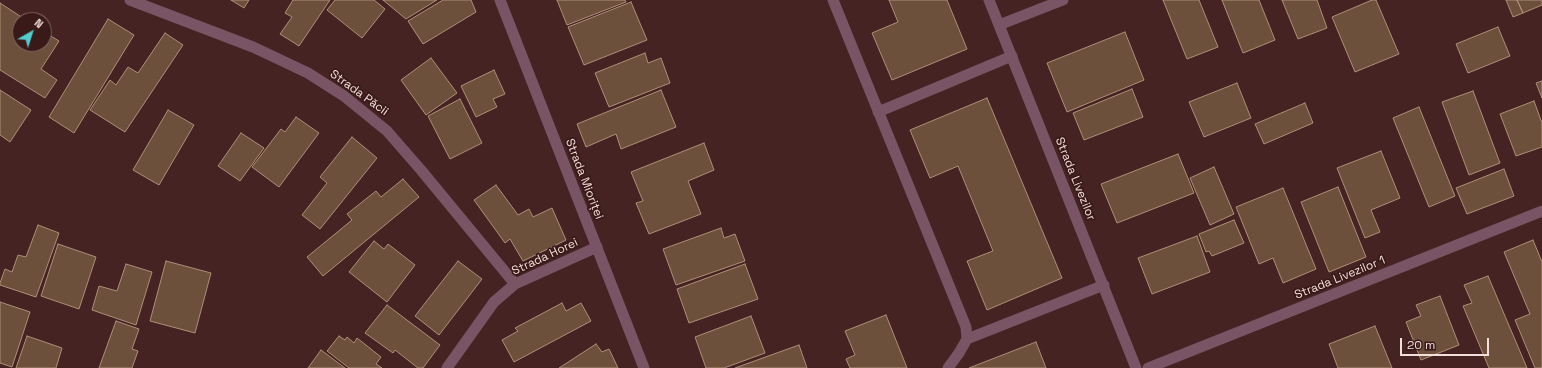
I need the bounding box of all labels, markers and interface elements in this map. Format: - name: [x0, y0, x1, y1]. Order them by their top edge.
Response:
- north arrow: [12, 12, 52, 52]
- text: N: [32, 16, 46, 31]
- street label: Strada Păcii: [327, 67, 391, 119]
- street label: Strada Livezilor: [1052, 135, 1098, 223]
- street label: Strada Mioriței: [562, 137, 606, 221]
- street label: Strada Horei: [510, 235, 580, 279]
- street label: Strada Livezilor 1: [1293, 253, 1387, 303]
- scale bar: [1402, 330, 1491, 356]
- text: 20 m: [1407, 337, 1435, 353]

